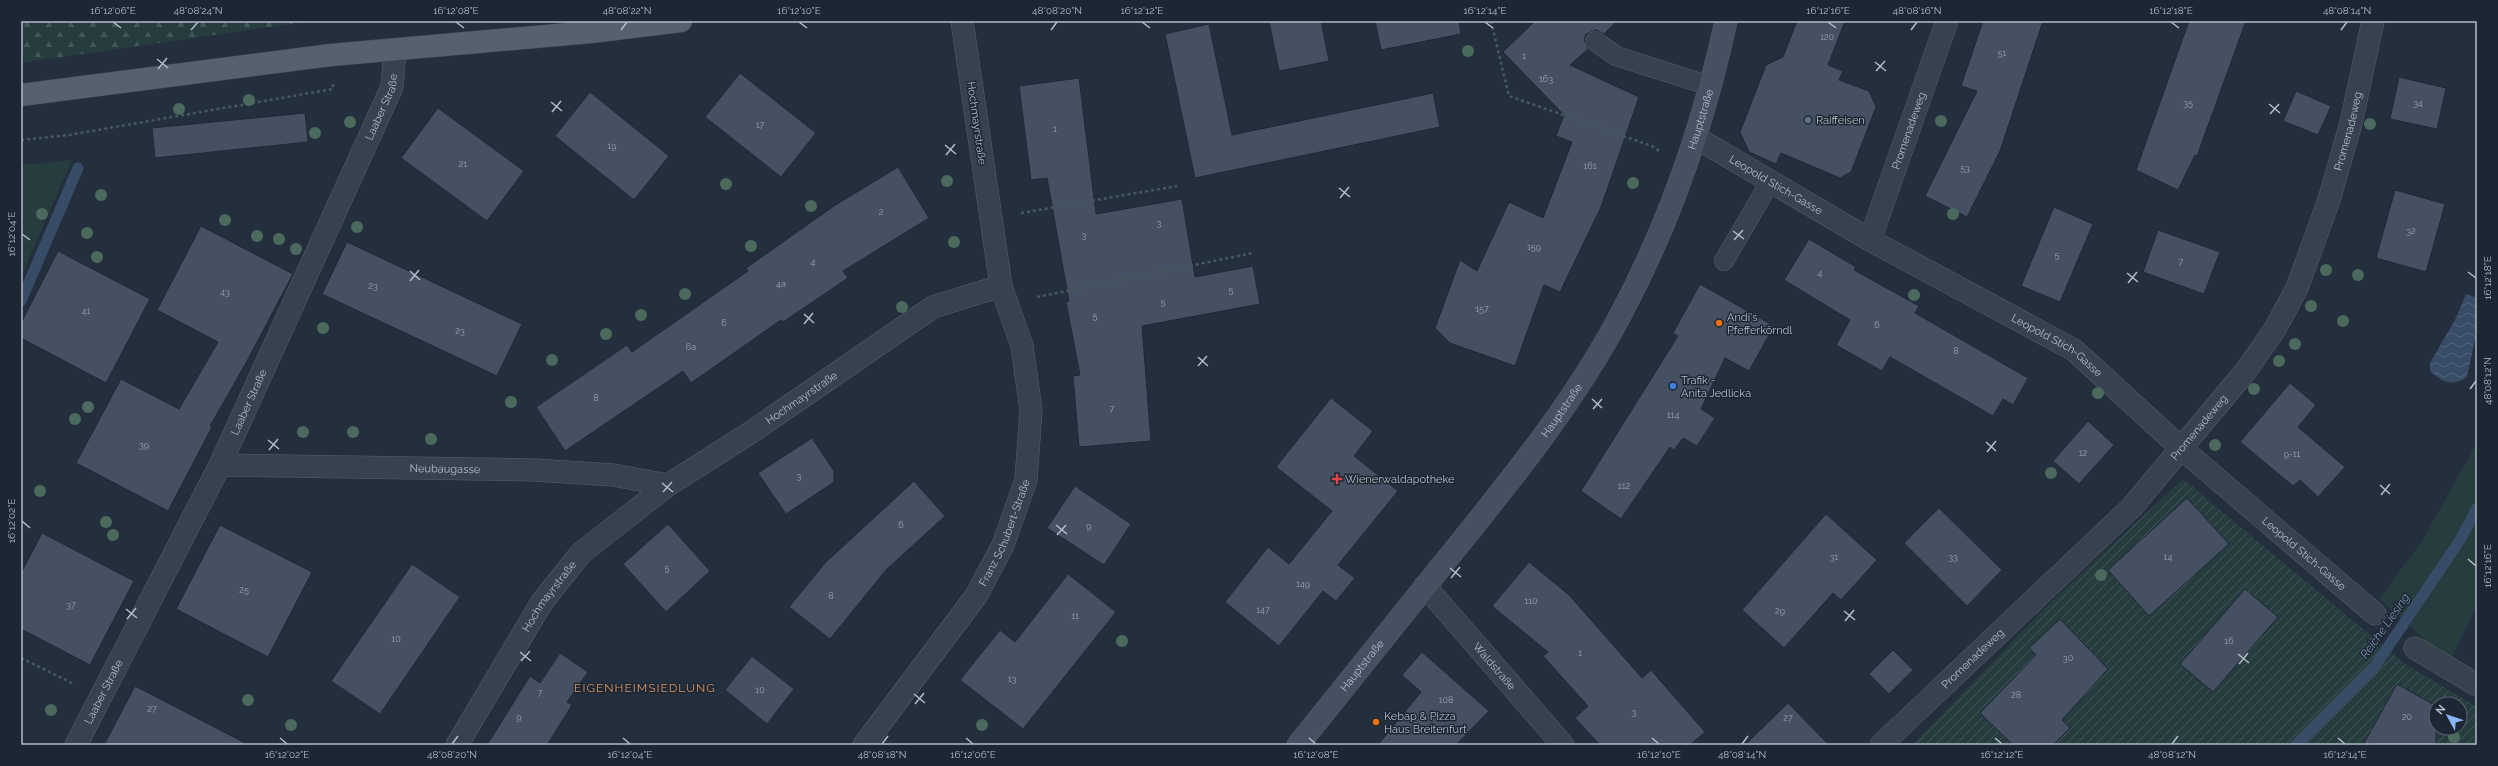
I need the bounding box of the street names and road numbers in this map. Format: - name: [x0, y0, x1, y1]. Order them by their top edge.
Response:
- street label: Laaber Straße: [363, 73, 400, 142]
- street label: Hochmayrstraße: [964, 81, 989, 166]
- street label: Hauptstraße: [1686, 87, 1716, 151]
- street label: Promenadeweg: [1889, 90, 1929, 171]
- street label: Promenadeweg: [2332, 90, 2365, 172]
- street label: Leopold Stich-Gasse: [1727, 153, 1825, 218]
- street label: Leopold Stich-Gasse: [2009, 312, 2105, 380]
- street label: Laaber Straße: [229, 367, 270, 437]
- street label: Hochmayrstraße: [763, 368, 841, 427]
- street label: Hauptstraße: [1539, 381, 1585, 440]
- street label: Promenadeweg: [2168, 392, 2230, 463]
- street label: Neubaugasse: [410, 462, 481, 476]
- street label: Franz Schubert-Straße: [977, 477, 1033, 588]
- street label: Leopold Stich-Gasse: [2259, 514, 2349, 594]
- street label: Hochmayrstraße: [520, 558, 579, 634]
- street label: Promenadeweg: [1939, 626, 2007, 691]
- street label: Hauptstraße: [1338, 637, 1387, 694]
- street label: Waldstraße: [1470, 640, 1518, 693]
- street label: Laaber Straße: [82, 657, 126, 726]

